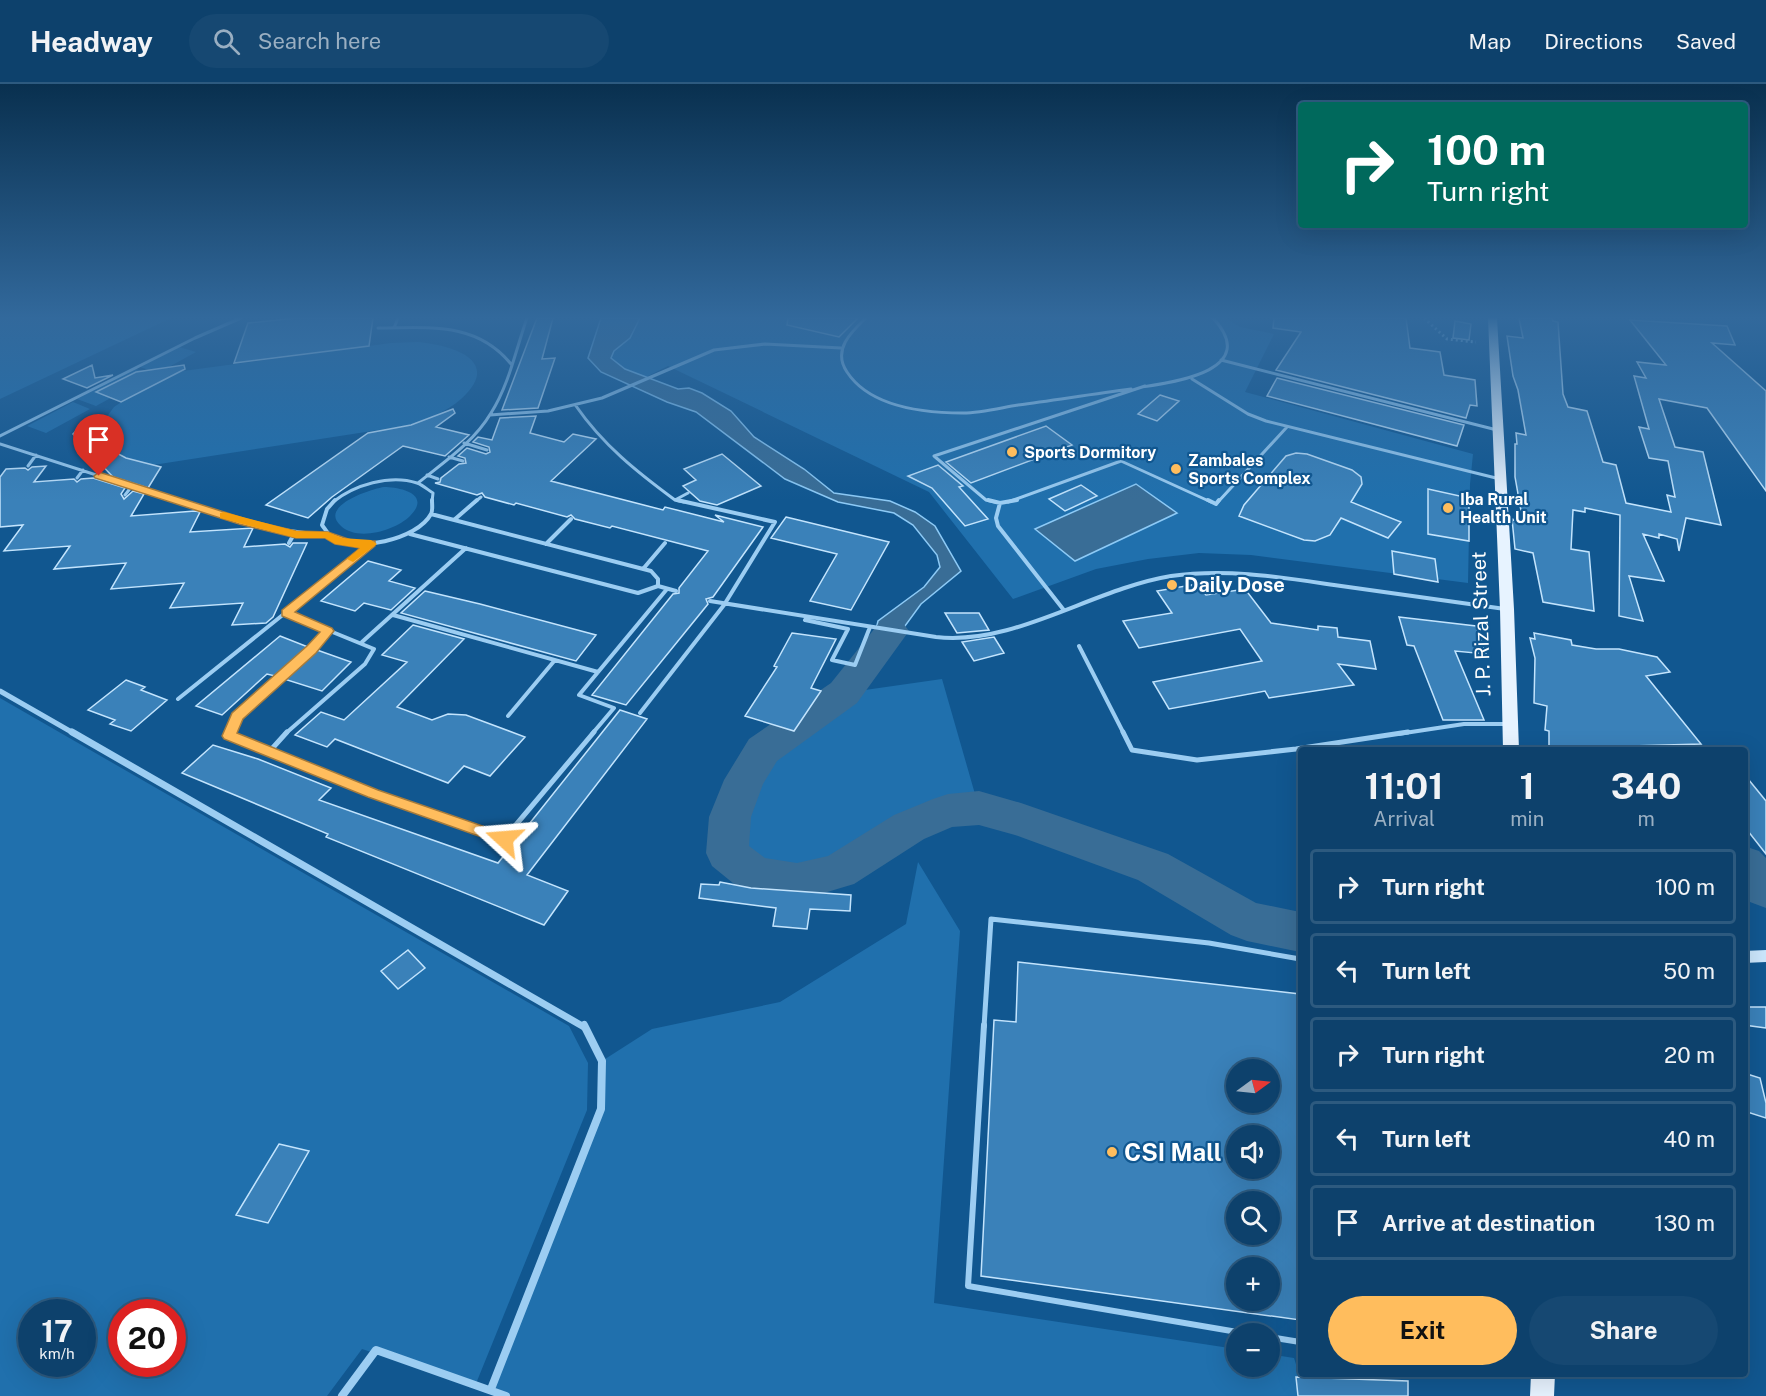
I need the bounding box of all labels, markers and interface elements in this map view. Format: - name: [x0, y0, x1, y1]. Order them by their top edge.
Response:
- search box: [189, 14, 609, 68]
- text: Headway: [30, 25, 153, 58]
- icon: search: [210, 25, 243, 58]
- text: Search here: [258, 28, 381, 54]
- text: Map: [1469, 29, 1511, 54]
- text: Directions: [1544, 29, 1643, 54]
- text: Saved: [1676, 29, 1736, 54]
- text: 100 m: [1427, 125, 1546, 174]
- icon: right: [1328, 126, 1406, 204]
- text: Turn right: [1427, 175, 1550, 207]
- pin: [73, 414, 124, 476]
- icon: arrive: [82, 423, 115, 456]
- place label: Sports Dormitory: [1024, 443, 1156, 462]
- marker: Sports Dormitory: [1005, 445, 1019, 459]
- place label: Zambales Sports Complex: [1188, 451, 1311, 488]
- marker: Zambales Sports Complex: [1169, 462, 1183, 476]
- place label: Iba Rural Health Unit: [1460, 490, 1547, 527]
- marker: Iba Rural Health Unit: [1441, 501, 1455, 515]
- street label: J. P. Rizal Street: [1466, 551, 1496, 697]
- place label: Daily Dose: [1184, 573, 1285, 597]
- marker: Daily Dose: [1165, 578, 1179, 592]
- text: 11:01: [1365, 765, 1444, 807]
- text: 1: [1520, 765, 1535, 807]
- text: 340: [1611, 765, 1681, 807]
- position arrow: [472, 807, 536, 871]
- text: Arrival: [1373, 807, 1435, 831]
- text: min: [1510, 807, 1544, 831]
- text: m: [1637, 807, 1655, 831]
- icon: right: [1331, 870, 1364, 903]
- text: Turn right: [1382, 874, 1485, 900]
- text: 100 m: [1655, 874, 1715, 900]
- icon: left: [1331, 954, 1364, 987]
- text: Turn left: [1382, 958, 1471, 984]
- text: 50 m: [1663, 958, 1715, 984]
- icon: right: [1331, 1038, 1364, 1071]
- text: Turn right: [1382, 1042, 1485, 1068]
- text: 20 m: [1664, 1042, 1715, 1068]
- north arrow: [1226, 1059, 1280, 1113]
- map controls: [1226, 1059, 1280, 1377]
- icon: left: [1331, 1122, 1364, 1155]
- button: sound: [1226, 1125, 1280, 1179]
- text: Turn left: [1382, 1126, 1471, 1152]
- text: 40 m: [1663, 1126, 1715, 1152]
- place label: CSI Mall: [1124, 1138, 1222, 1166]
- marker: CSI Mall: [1105, 1145, 1119, 1159]
- button: search: [1226, 1191, 1280, 1245]
- icon: arrive: [1331, 1206, 1364, 1239]
- text: Arrive at destination: [1382, 1210, 1595, 1236]
- text: 130 m: [1654, 1210, 1715, 1236]
- button: +: [1226, 1257, 1280, 1311]
- button: Exit: [1328, 1296, 1517, 1365]
- button: Share: [1529, 1296, 1718, 1365]
- speed limit sign: 20: [108, 1299, 186, 1377]
- text: 17: [41, 1313, 73, 1349]
- button: −: [1226, 1323, 1280, 1377]
- text: km/h: [39, 1345, 75, 1362]

